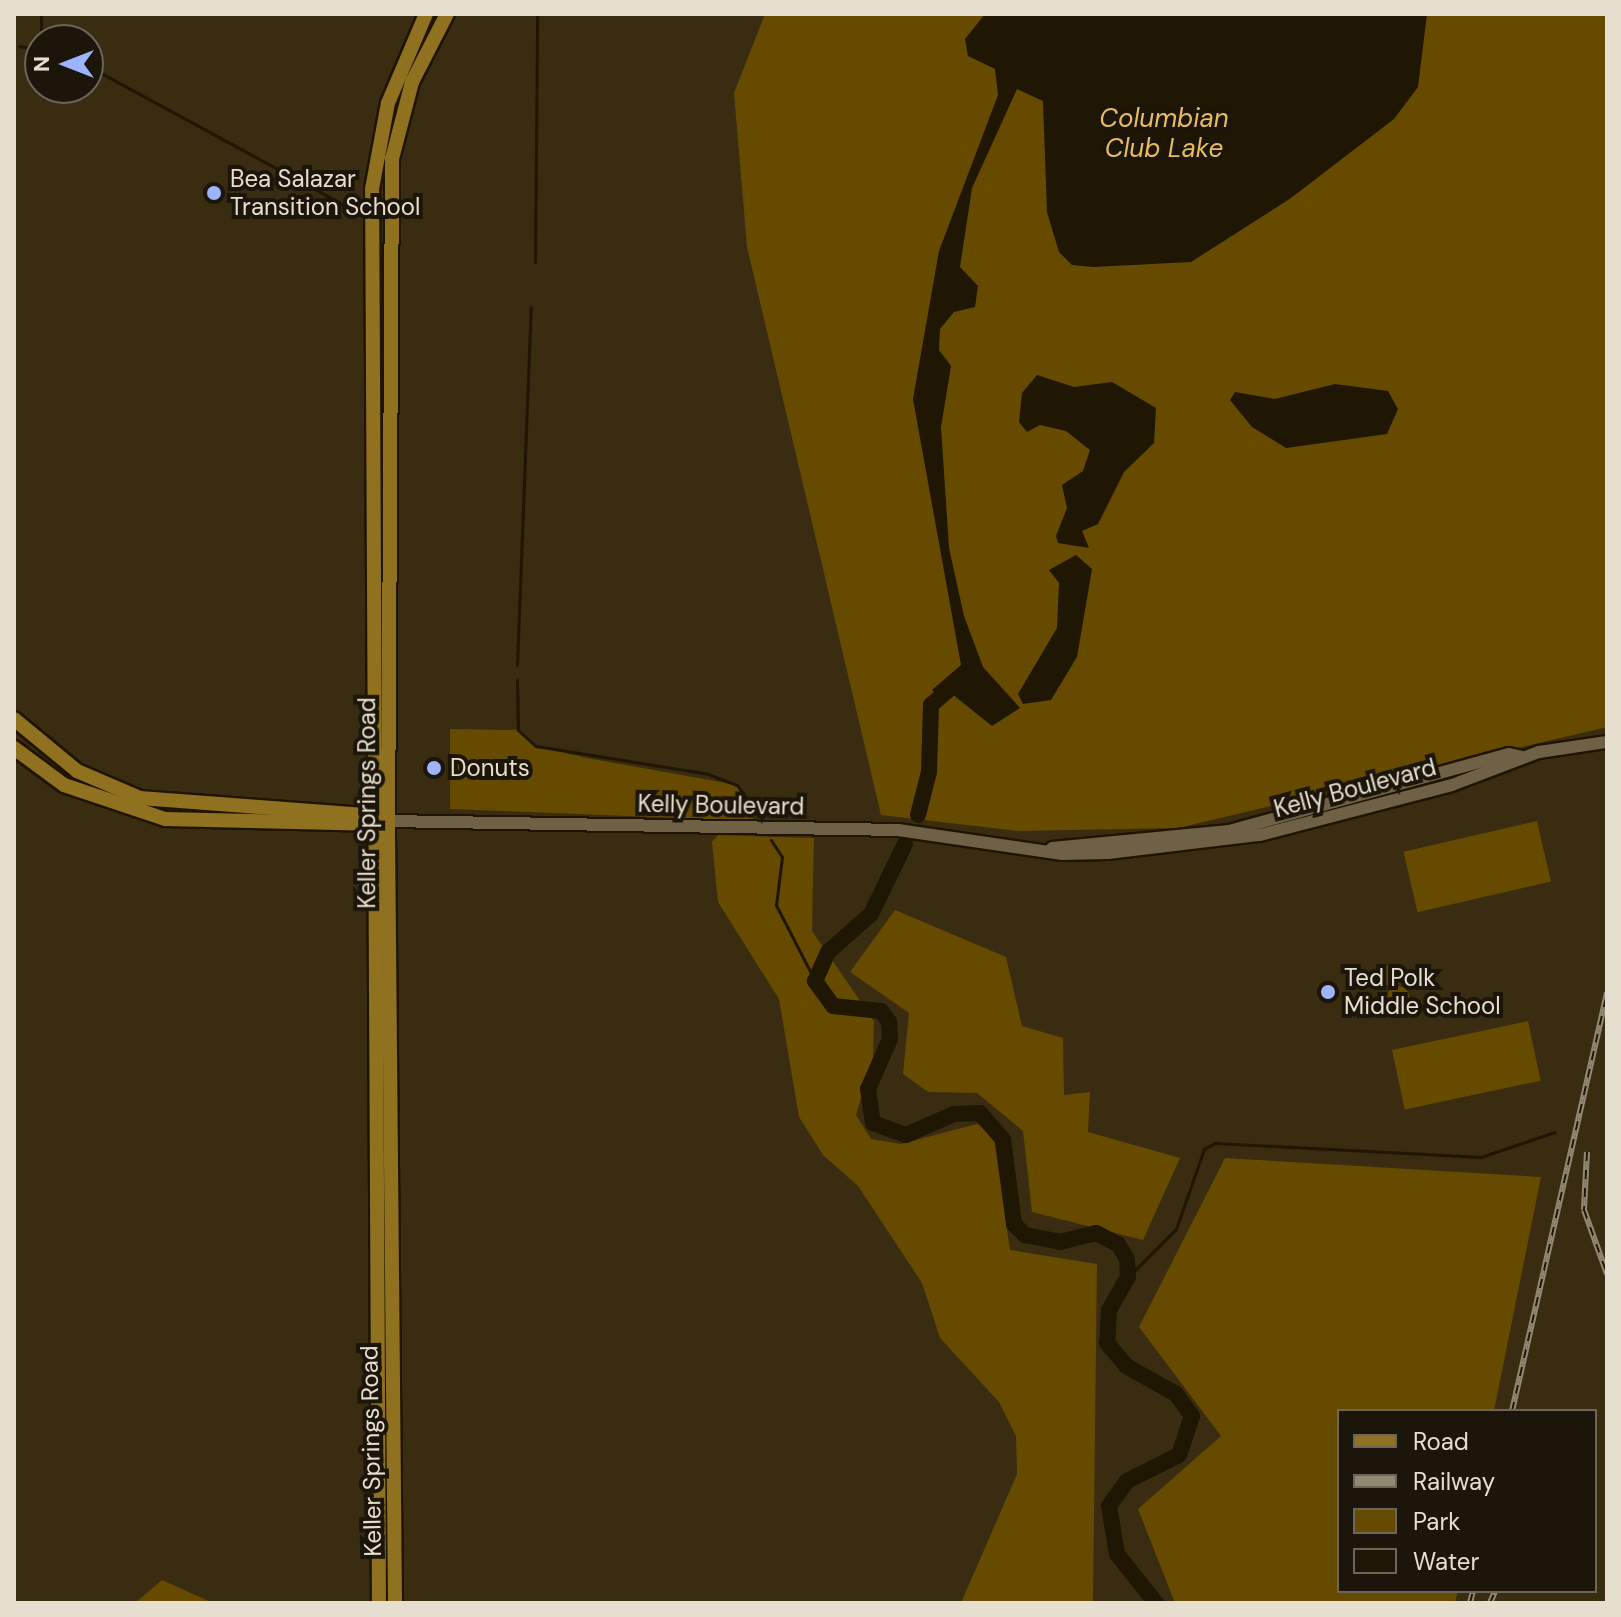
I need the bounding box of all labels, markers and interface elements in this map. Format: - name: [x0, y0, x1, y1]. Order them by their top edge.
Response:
- north arrow: [24, 24, 104, 104]
- text: N: [27, 56, 56, 72]
- water label: Columbian Club Lake: [1099, 103, 1229, 164]
- place label: Bea Salazar Transition School: [230, 165, 420, 221]
- marker: Bea Salazar Transition School: [205, 184, 223, 202]
- street label: Keller Springs Road: [353, 697, 381, 909]
- street label: Kelly Boulevard: [1271, 753, 1439, 823]
- place label: Donuts: [450, 754, 530, 782]
- marker: Donuts: [425, 759, 443, 777]
- street label: Kelly Boulevard: [637, 789, 805, 821]
- place label: Ted Polk Middle School: [1344, 964, 1501, 1020]
- marker: Ted Polk Middle School: [1319, 983, 1337, 1001]
- street label: Keller Springs Road: [355, 1345, 387, 1557]
- legend: [1337, 1409, 1597, 1593]
- text: Road: [1413, 1426, 1469, 1457]
- text: Railway: [1413, 1466, 1495, 1497]
- text: Park: [1413, 1506, 1460, 1537]
- text: Water: [1413, 1546, 1479, 1577]

